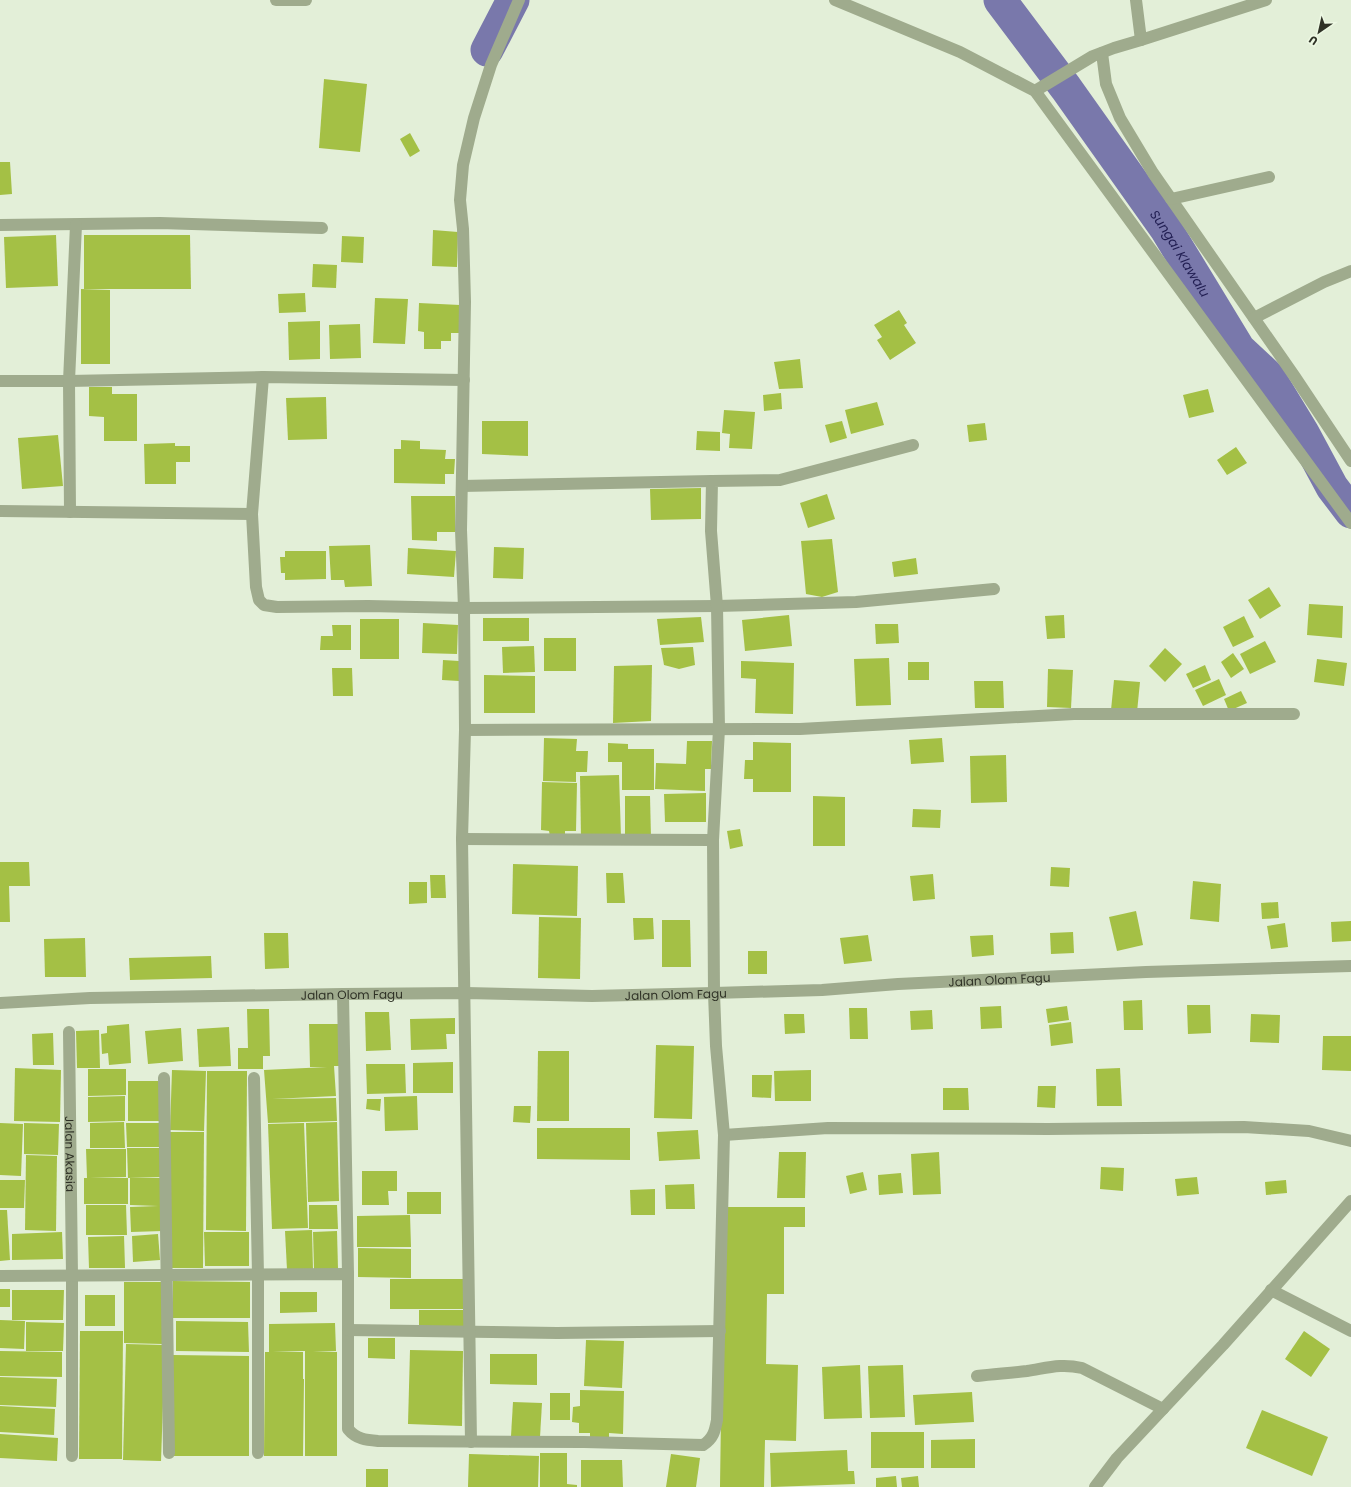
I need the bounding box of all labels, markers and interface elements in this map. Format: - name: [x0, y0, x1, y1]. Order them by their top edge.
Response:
- north arrow: [1299, 12, 1339, 52]
- text: U: [1306, 31, 1321, 49]
- water label: Sungai Klawalu: [1146, 206, 1215, 301]
- street label: Jalan Olom Fagu: [948, 968, 1051, 990]
- street label: Jalan Olom Fagu: [624, 984, 727, 1004]
- street label: Jalan Olom Fagu: [301, 985, 403, 1003]
- street label: Jalan Akasia: [62, 1116, 79, 1192]

